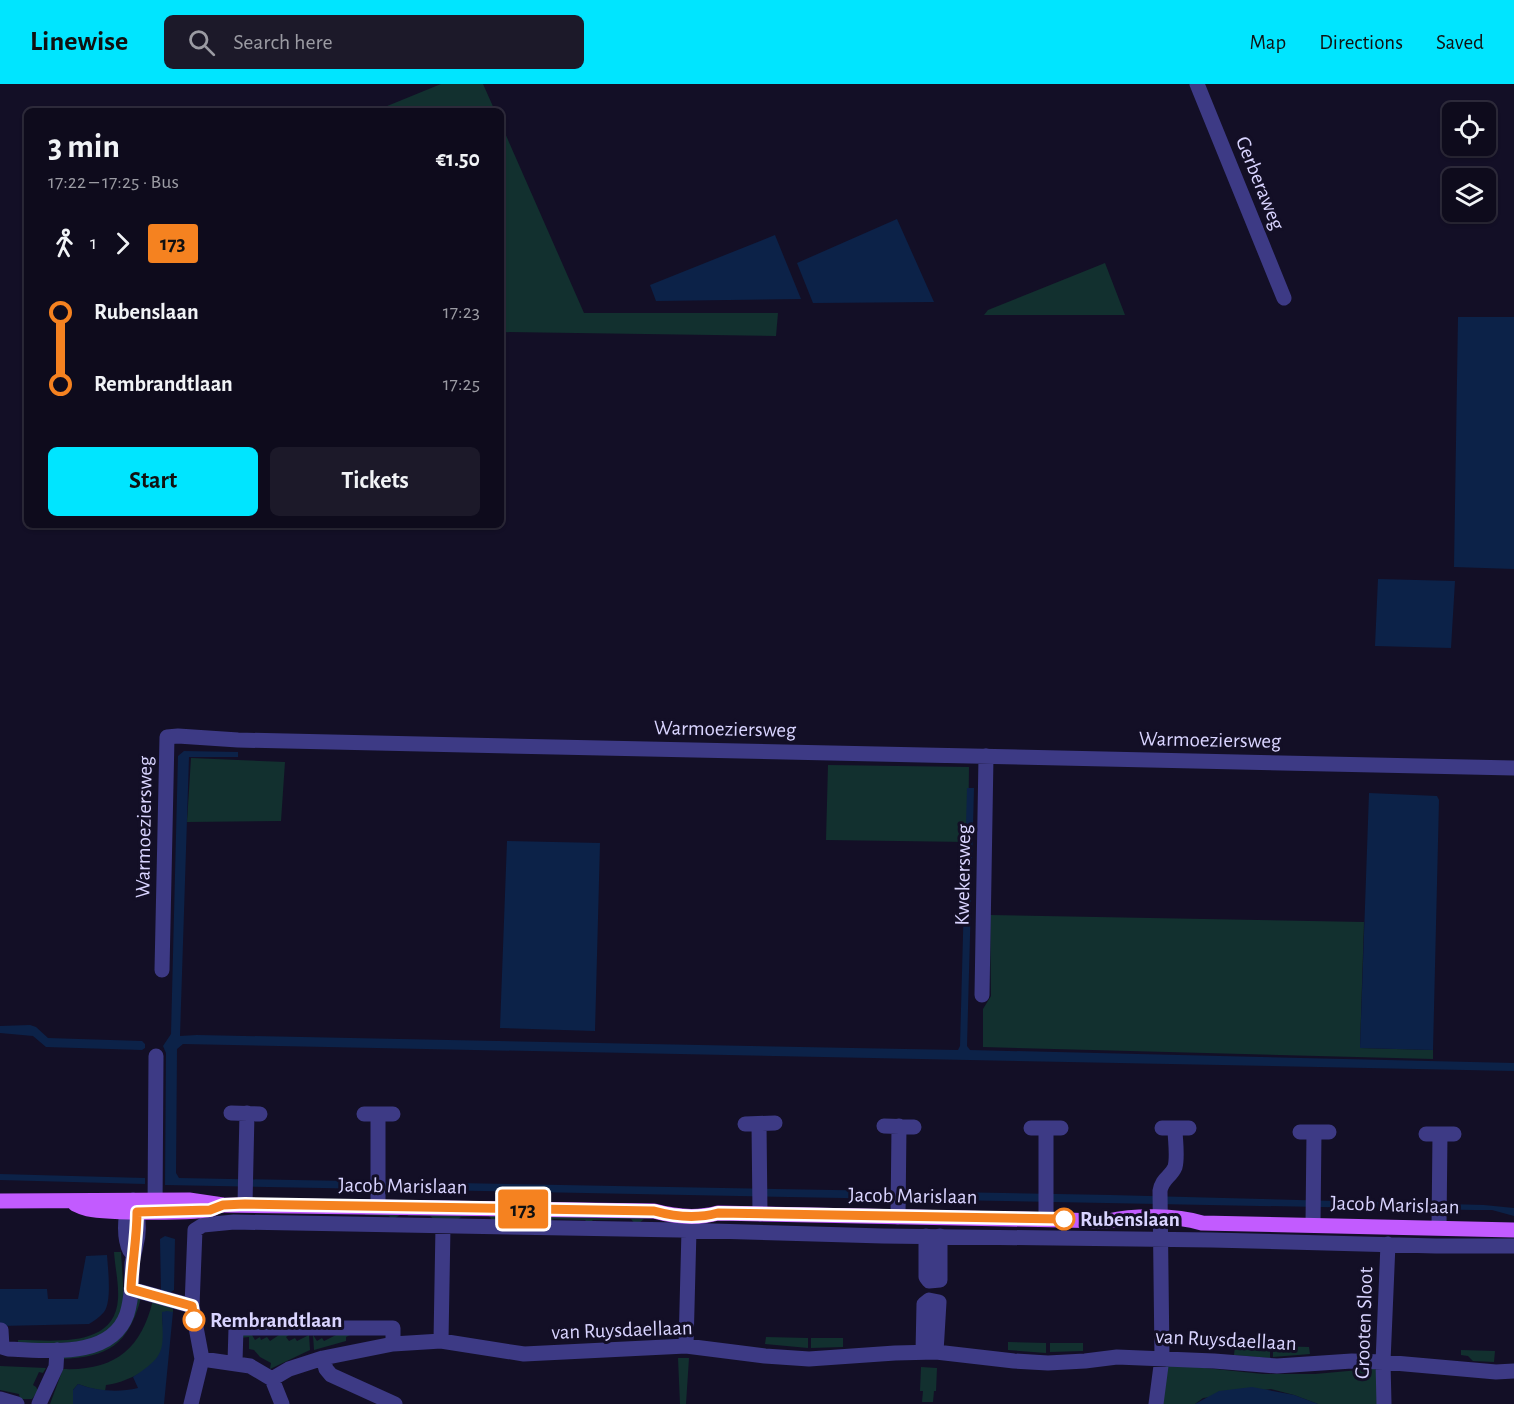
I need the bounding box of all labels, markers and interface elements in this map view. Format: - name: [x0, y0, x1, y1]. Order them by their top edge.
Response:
- search box: [164, 15, 584, 69]
- icon: search: [185, 26, 218, 59]
- text: Linewise: [30, 28, 128, 56]
- text: Search here: [233, 31, 333, 53]
- text: Map: [1250, 32, 1286, 53]
- text: Directions: [1319, 32, 1403, 53]
- text: Saved: [1436, 32, 1484, 53]
- map controls: [1442, 102, 1496, 222]
- button: locate: [1442, 102, 1496, 156]
- text: 3 min: [48, 131, 120, 164]
- street label: Gerberaweg: [1232, 133, 1289, 233]
- text: €1.50: [436, 148, 480, 170]
- button: layers: [1442, 168, 1496, 222]
- text: 17:22 – 17:25 · Bus: [48, 172, 179, 192]
- icon: walk: [48, 227, 81, 260]
- icon: forward: [106, 227, 139, 260]
- text: 1: [90, 233, 97, 253]
- text: 173: [160, 233, 186, 254]
- text: Rubenslaan: [94, 301, 199, 323]
- text: 17:23: [443, 302, 480, 322]
- text: Rembrandtlaan: [94, 373, 233, 395]
- text: 17:25: [443, 374, 480, 394]
- button: Start: [48, 447, 258, 516]
- button: Tickets: [270, 447, 480, 516]
- street label: Warmoeziersweg: [654, 717, 797, 741]
- street label: Warmoeziersweg: [1139, 728, 1282, 752]
- street label: Warmoeziersweg: [132, 755, 156, 898]
- street label: Kwekersweg: [952, 823, 974, 926]
- street label: Jacob Marislaan: [338, 1174, 468, 1198]
- street label: Jacob Marislaan: [848, 1184, 978, 1208]
- line badge: 173: [488, 1190, 558, 1228]
- street label: Jacob Marislaan: [1330, 1192, 1460, 1218]
- text: 173: [510, 1199, 536, 1220]
- marker: Rubenslaan: [1053, 1208, 1075, 1230]
- place label: Rubenslaan: [1080, 1209, 1180, 1230]
- street label: Grooten Sloot: [1352, 1266, 1376, 1379]
- marker: Rembrandtlaan: [183, 1309, 205, 1331]
- place label: Rembrandtlaan: [210, 1310, 342, 1331]
- street label: van Ruysdaellaan: [551, 1317, 693, 1343]
- street label: van Ruysdaellaan: [1155, 1326, 1297, 1354]

